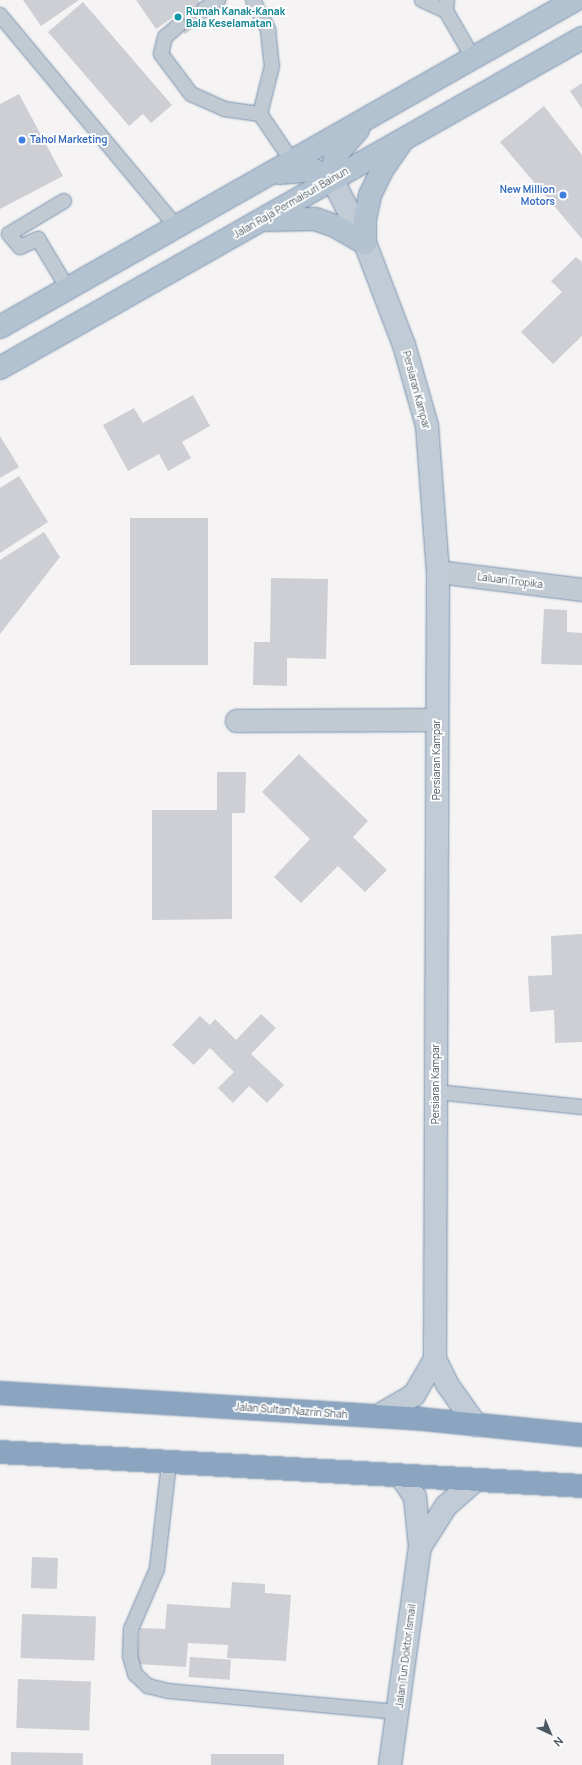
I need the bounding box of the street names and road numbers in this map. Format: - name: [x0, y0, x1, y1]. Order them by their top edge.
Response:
- street label: Jalan Raja Permaisuri Bainun: [231, 165, 351, 241]
- street label: Persiaran Kampar: [400, 350, 432, 430]
- street label: Laluan Tropika: [476, 571, 544, 591]
- street label: Persiaran Kampar: [431, 720, 443, 800]
- street label: Persiaran Kampar: [430, 1044, 442, 1124]
- street label: Jalan Sultan Nazrin Shah: [234, 1401, 348, 1421]
- street label: Jalan Tun Doktor Ismail: [394, 1603, 418, 1709]

